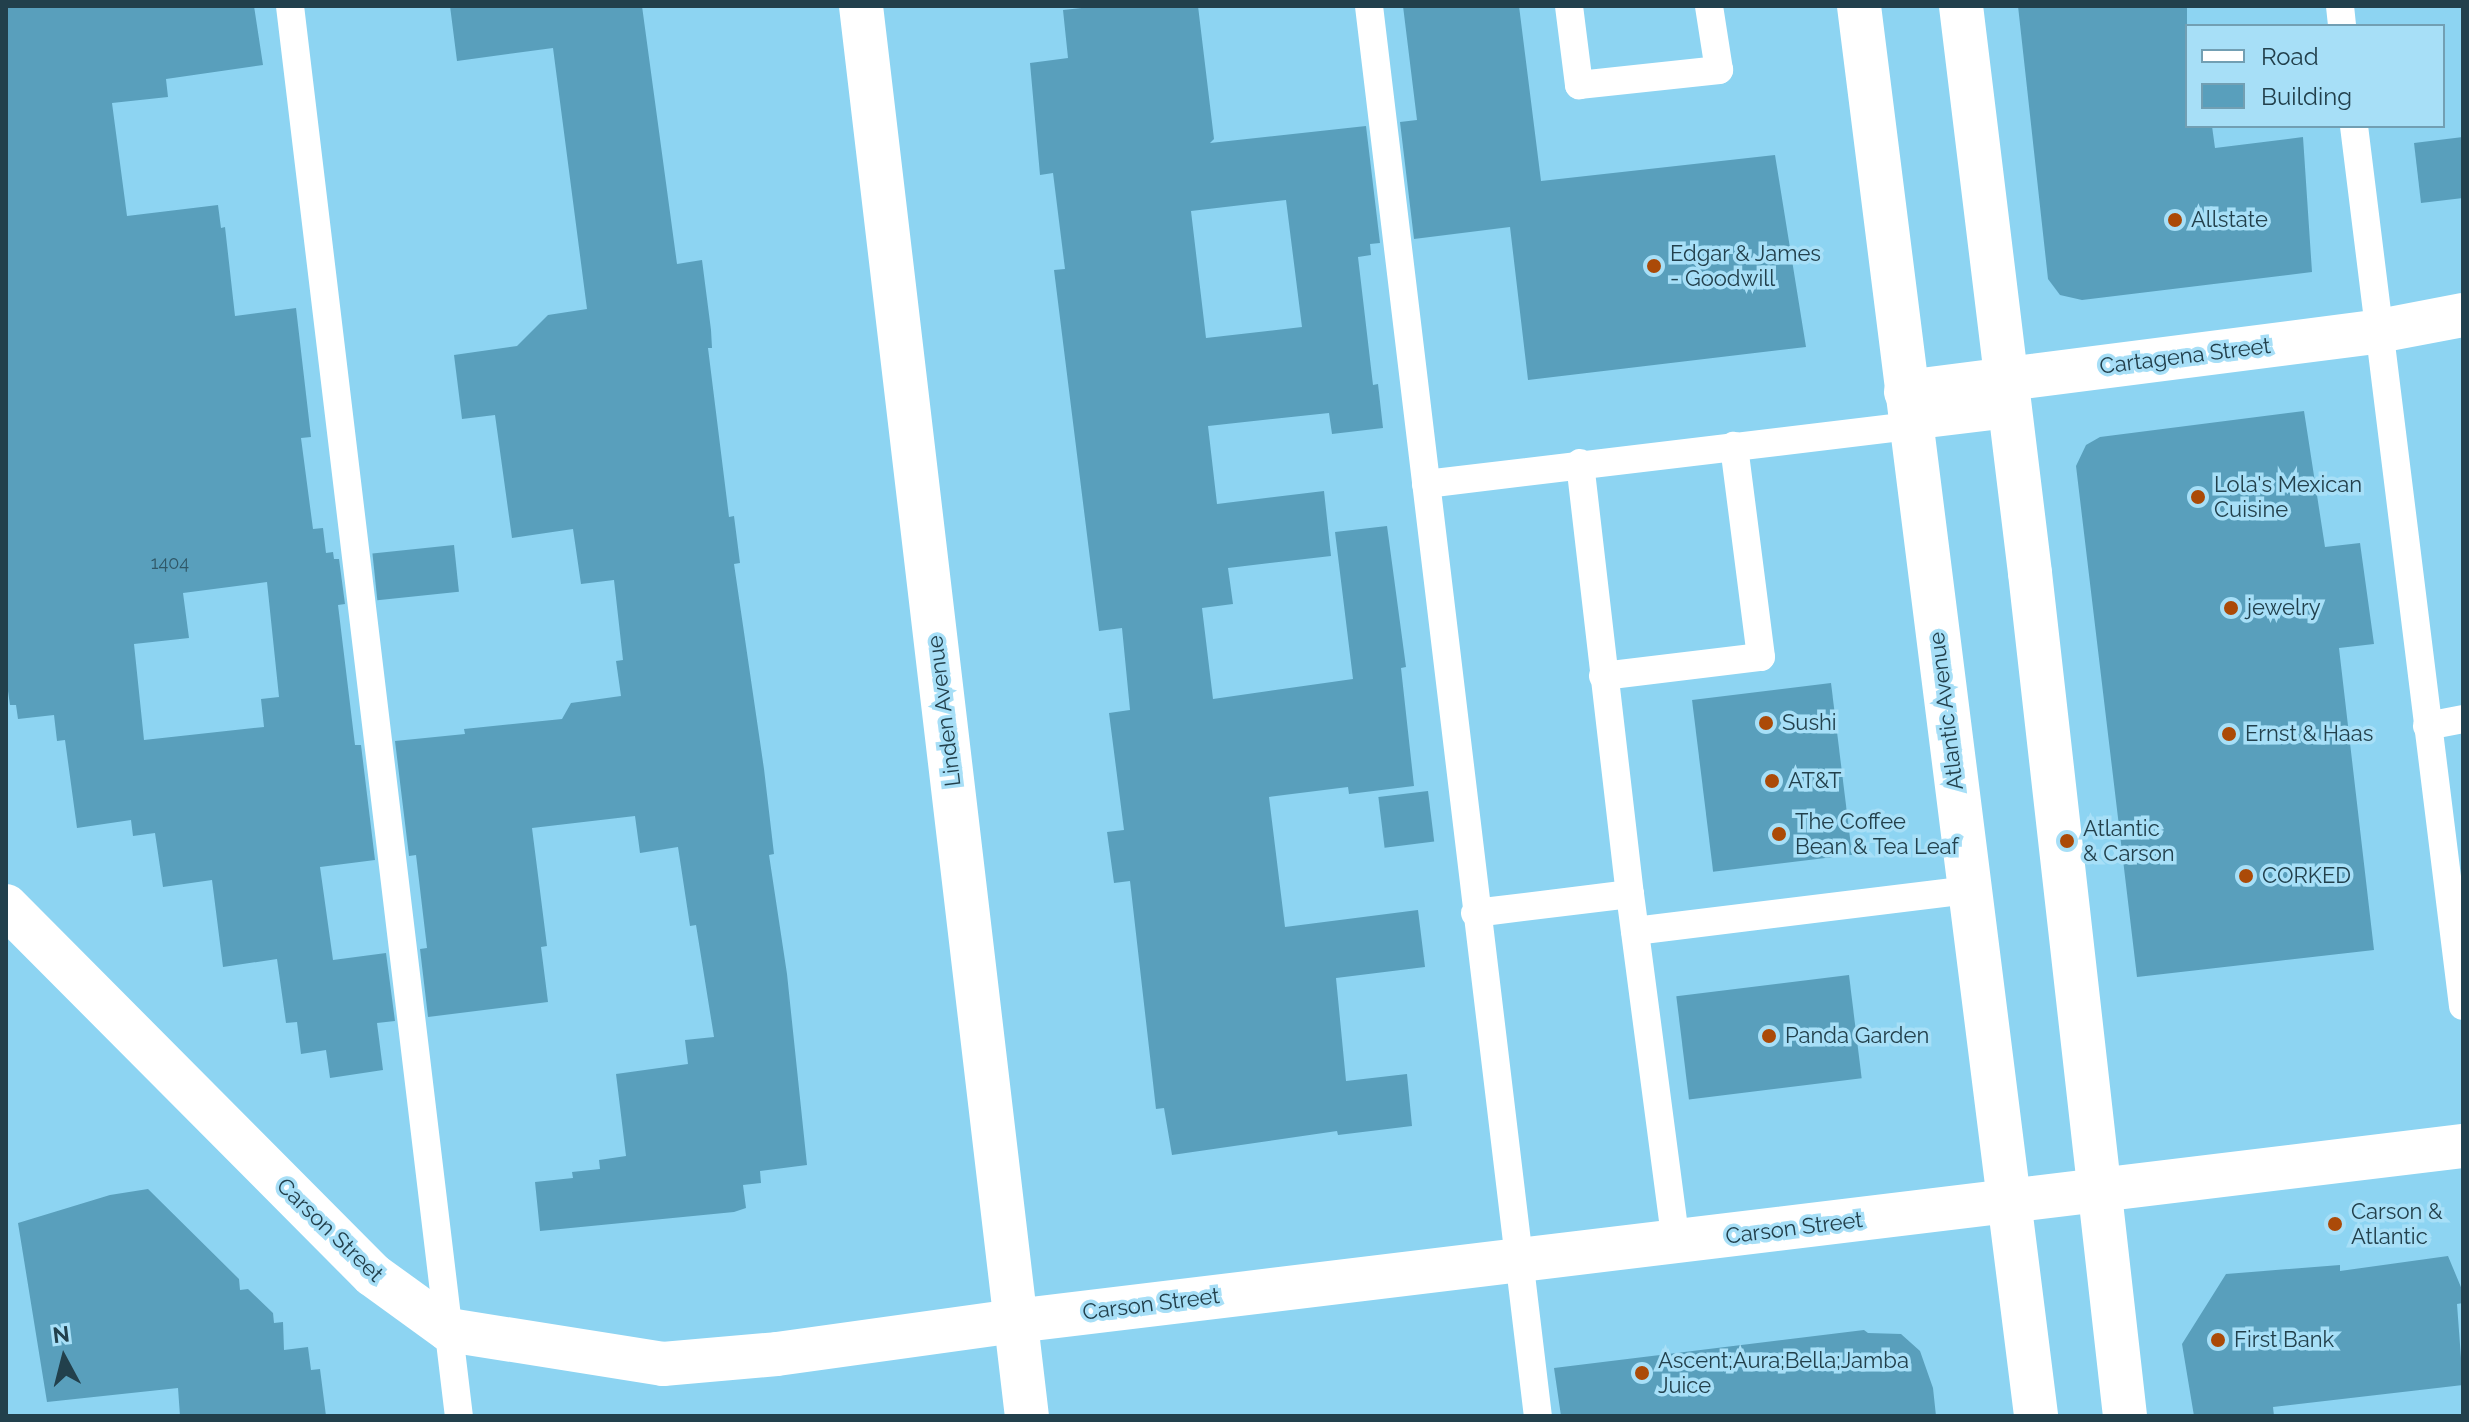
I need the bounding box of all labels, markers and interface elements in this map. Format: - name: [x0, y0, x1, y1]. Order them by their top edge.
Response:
- legend: [2185, 24, 2445, 128]
- text: Road: [2261, 42, 2319, 71]
- text: Building: [2261, 82, 2352, 111]
- place label: Allstate: [2191, 207, 2268, 233]
- marker: Allstate: [2166, 211, 2184, 229]
- place label: Edgar & James - Goodwill: [1670, 240, 1822, 292]
- marker: Edgar & James - Goodwill: [1645, 257, 1663, 275]
- street label: Cartagena Street: [2098, 332, 2272, 380]
- place label: Lola's Mexican Cuisine: [2214, 471, 2362, 522]
- marker: Lola's Mexican Cuisine: [2189, 488, 2207, 506]
- house number: 1404: [151, 552, 189, 574]
- place label: jewelry: [2247, 595, 2321, 621]
- marker: jewelry: [2222, 599, 2240, 617]
- street label: Atlantic Avenue: [1923, 630, 1969, 792]
- street label: Linden Avenue: [922, 634, 966, 788]
- place label: Sushi: [1782, 710, 1837, 736]
- marker: Sushi: [1757, 714, 1775, 732]
- place label: Ernst & Haas: [2245, 721, 2373, 747]
- marker: Ernst & Haas: [2220, 725, 2238, 743]
- place label: AT&T: [1788, 768, 1842, 794]
- marker: AT&T: [1763, 772, 1781, 790]
- place label: The Coffee Bean & Tea Leaf: [1795, 808, 1959, 860]
- place label: Atlantic & Carson: [2083, 815, 2175, 866]
- marker: The Coffee Bean & Tea Leaf: [1770, 825, 1788, 843]
- marker: Atlantic & Carson: [2058, 832, 2076, 850]
- place label: CORKED: [2262, 863, 2351, 889]
- marker: CORKED: [2237, 867, 2255, 885]
- place label: Panda Garden: [1785, 1023, 1929, 1049]
- marker: Panda Garden: [1760, 1027, 1778, 1045]
- street label: Carson Street: [271, 1173, 389, 1287]
- place label: Carson & Atlantic: [2351, 1198, 2443, 1250]
- street label: Carson Street: [1724, 1206, 1864, 1250]
- marker: Carson & Atlantic: [2326, 1215, 2344, 1233]
- street label: Carson Street: [1081, 1282, 1221, 1326]
- north arrow: [24, 1318, 104, 1398]
- text: N: [51, 1320, 71, 1348]
- place label: First Bank: [2234, 1327, 2334, 1353]
- marker: First Bank: [2209, 1331, 2227, 1349]
- place label: Ascent;Aura;Bella;Jamba Juice: [1658, 1347, 1909, 1398]
- marker: Ascent;Aura;Bella;Jamba Juice: [1633, 1364, 1651, 1382]

